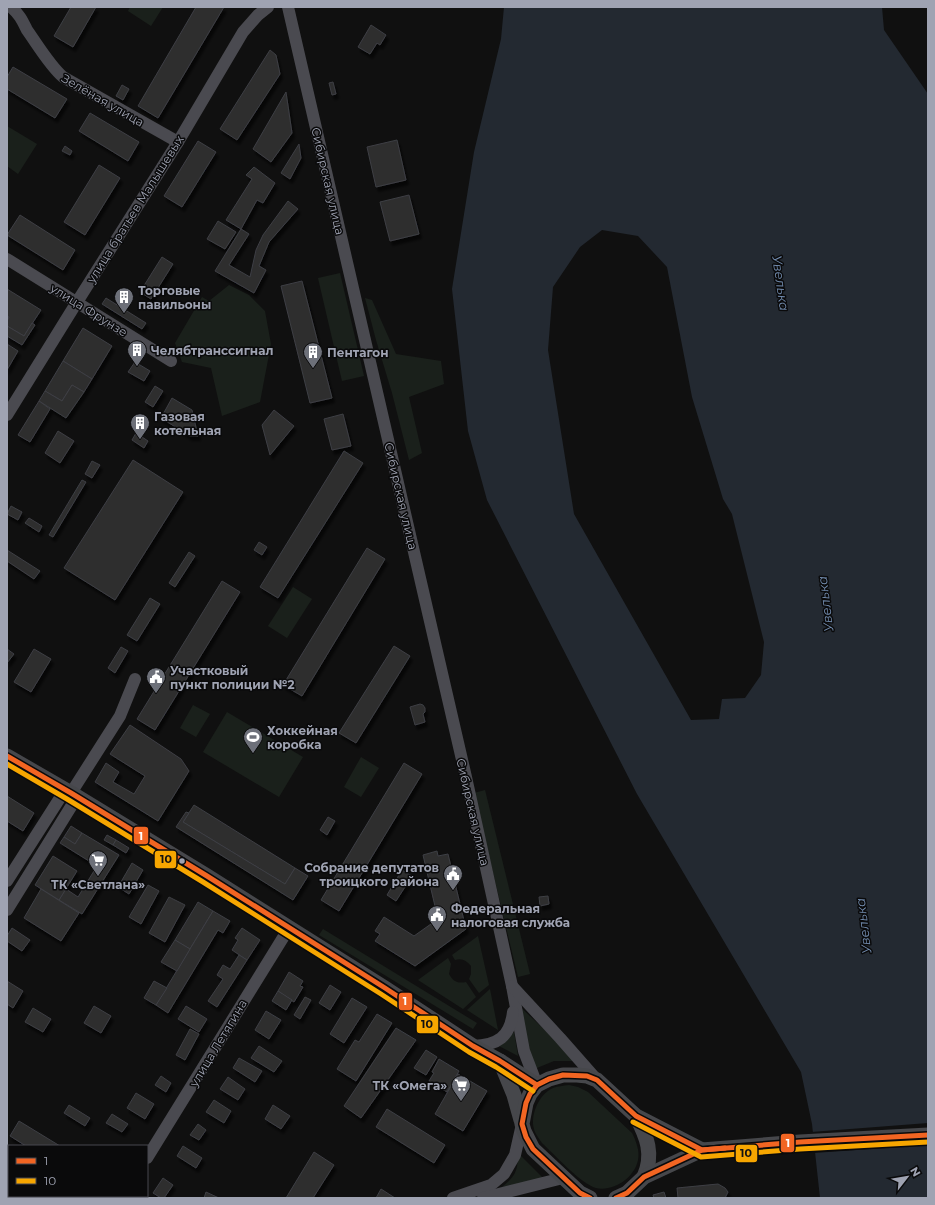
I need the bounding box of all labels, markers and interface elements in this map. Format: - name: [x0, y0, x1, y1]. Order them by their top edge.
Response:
- street label: Зелёная улица: [59, 70, 147, 130]
- street label: Сибирская улица: [308, 126, 348, 236]
- street label: улица братьев Малышевых: [83, 132, 187, 286]
- water label: Увелька: [769, 254, 793, 312]
- street label: улица Фрунзе: [47, 280, 130, 340]
- place label: Торговые павильоны: [138, 283, 211, 312]
- building icon: Торговые павильоны: [113, 286, 135, 314]
- building icon: Челябтранссигнал: [126, 339, 148, 367]
- building icon: Пентагон: [302, 341, 324, 369]
- place label: Челябтранссигнал: [151, 343, 273, 358]
- place label: Пентагон: [327, 345, 389, 360]
- place label: Газовая котельная: [154, 409, 221, 438]
- building icon: Газовая котельная: [129, 412, 151, 440]
- street label: Сибирская улица: [381, 441, 421, 551]
- water label: Увелька: [814, 575, 836, 633]
- place label: Участковый пункт полиции №2: [170, 663, 295, 692]
- public building icon: Участковый пункт полиции №2: [145, 666, 167, 694]
- place label: Хоккейная коробка: [267, 723, 338, 752]
- sports icon: Хоккейная коробка: [242, 726, 264, 754]
- street label: Сибирская улица: [453, 757, 493, 867]
- line badge: 1: [133, 826, 149, 845]
- text: 1: [139, 829, 143, 843]
- supermarket icon: ТК «Светлана»: [87, 849, 109, 877]
- line badge: 10: [154, 850, 177, 869]
- text: 10: [160, 852, 172, 866]
- unlabelled marker: [177, 856, 187, 866]
- place label: Собрание депутатов троицкого района: [304, 860, 439, 889]
- public building icon: Собрание депутатов троицкого района: [442, 863, 464, 891]
- place label: ТК «Светлана»: [51, 877, 145, 892]
- water label: Увелька: [852, 897, 874, 955]
- place label: Федеральная налоговая служба: [451, 901, 570, 930]
- public building icon: Федеральная налоговая служба: [426, 904, 448, 932]
- line badge: 1: [398, 992, 413, 1011]
- text: 1: [403, 994, 407, 1008]
- street label: улица Летягина: [186, 997, 250, 1090]
- line badge: 10: [416, 1015, 439, 1034]
- text: 10: [421, 1017, 433, 1031]
- supermarket icon: ТК «Омега»: [450, 1074, 472, 1102]
- place label: ТК «Омега»: [372, 1078, 447, 1093]
- line badge: 1: [780, 1133, 795, 1153]
- text: 1: [786, 1136, 790, 1150]
- line badge: 10: [735, 1144, 758, 1163]
- legend: [8, 1145, 148, 1197]
- text: 10: [740, 1146, 752, 1160]
- text: 1: [44, 1153, 48, 1168]
- north arrow: [887, 1157, 927, 1197]
- text: N: [907, 1164, 924, 1179]
- text: 10: [44, 1173, 56, 1188]

